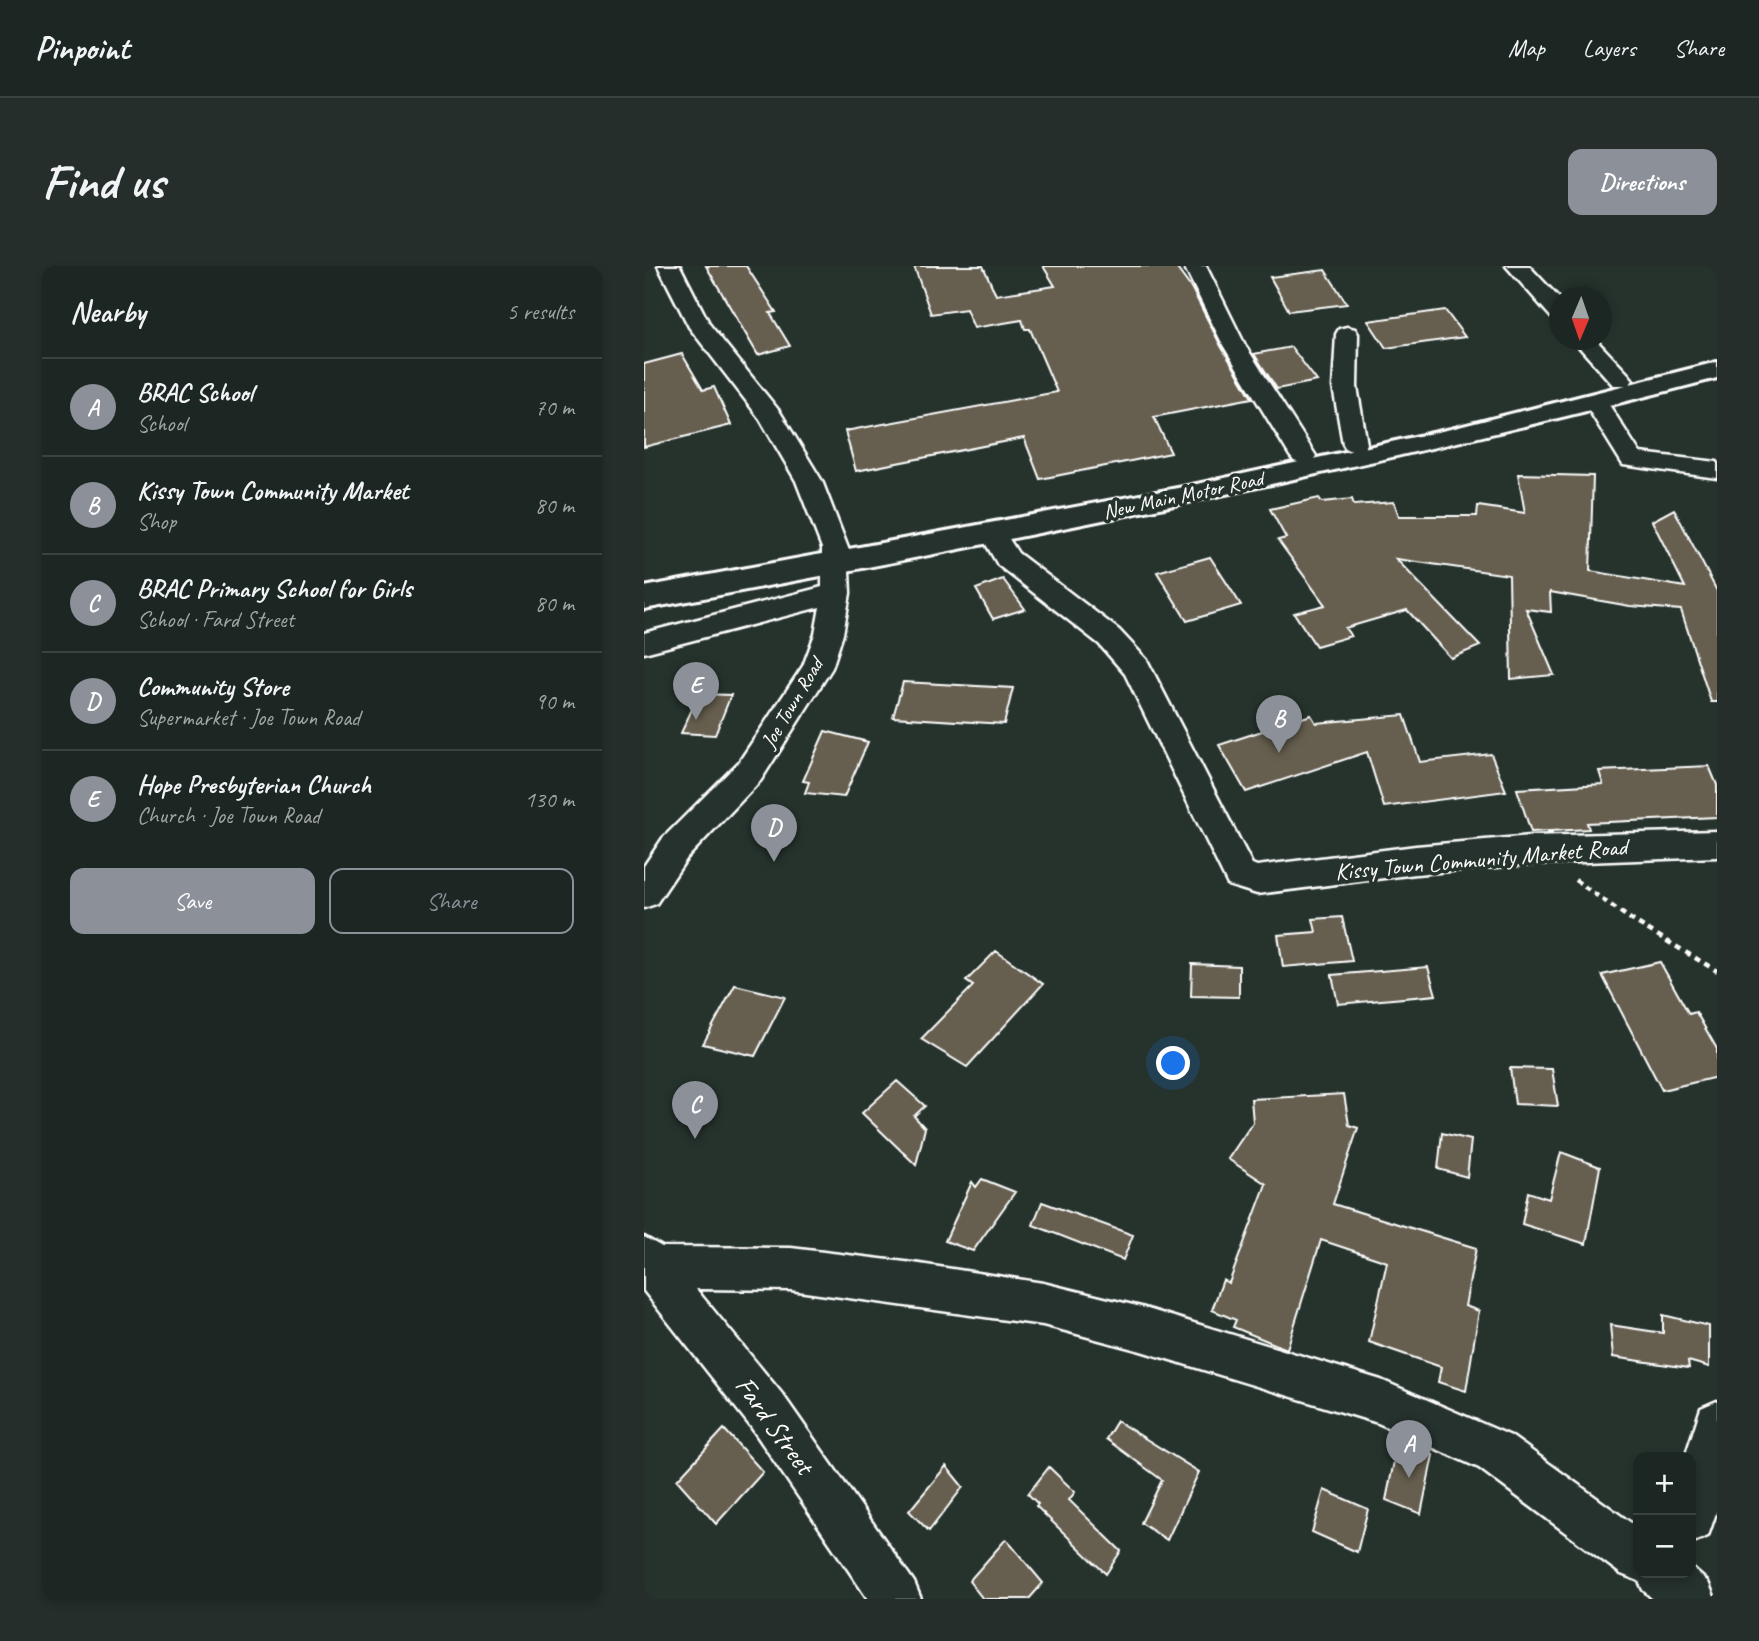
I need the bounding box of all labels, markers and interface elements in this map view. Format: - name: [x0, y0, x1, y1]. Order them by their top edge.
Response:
- text: Pinpoint: [35, 27, 129, 69]
- text: Map: [1508, 33, 1545, 63]
- text: Layers: [1583, 33, 1636, 63]
- text: Share: [1674, 33, 1724, 63]
- button: Directions: [1568, 149, 1717, 215]
- text: Find us: [42, 151, 164, 213]
- north arrow: [1549, 287, 1612, 350]
- text: Nearby: [70, 293, 146, 331]
- text: 5 results: [507, 297, 574, 326]
- text: BRAC School: [137, 376, 253, 409]
- text: A: [87, 393, 99, 422]
- text: 70 m: [535, 393, 574, 422]
- text: School: [137, 409, 186, 438]
- street label: New Main Motor Road: [1101, 465, 1269, 525]
- text: Kissy Town Community Market: [137, 474, 408, 507]
- text: B: [87, 491, 99, 520]
- text: 80 m: [535, 491, 574, 520]
- text: Shop: [137, 507, 176, 536]
- text: BRAC Primary School for Girls: [137, 572, 412, 605]
- text: C: [88, 589, 98, 618]
- text: 80 m: [535, 589, 574, 618]
- text: School · Fard Street: [137, 605, 294, 634]
- street label: Joe Town Road: [754, 651, 830, 754]
- pin: E: [673, 662, 719, 720]
- text: Community Store: [137, 670, 289, 703]
- text: D: [86, 687, 100, 716]
- text: 90 m: [535, 687, 574, 716]
- pin: B: [1256, 695, 1302, 753]
- text: Supermarket · Joe Town Road: [137, 703, 360, 732]
- text: Hope Presbyterian Church: [137, 768, 371, 801]
- text: E: [87, 785, 99, 814]
- text: 130 m: [525, 785, 574, 814]
- text: Church · Joe Town Road: [137, 801, 320, 830]
- pin: D: [751, 804, 797, 862]
- street label: Kissy Town Community Market Road: [1334, 831, 1632, 887]
- button: Save: [70, 868, 315, 934]
- button: Share: [329, 868, 574, 934]
- your location: [1156, 1046, 1190, 1080]
- pin: C: [672, 1081, 718, 1139]
- street label: Fard Street: [728, 1369, 824, 1483]
- pin: A: [1386, 1420, 1432, 1478]
- map controls: [1633, 1452, 1696, 1578]
- button: +: [1633, 1452, 1696, 1515]
- button: −: [1633, 1515, 1696, 1578]

